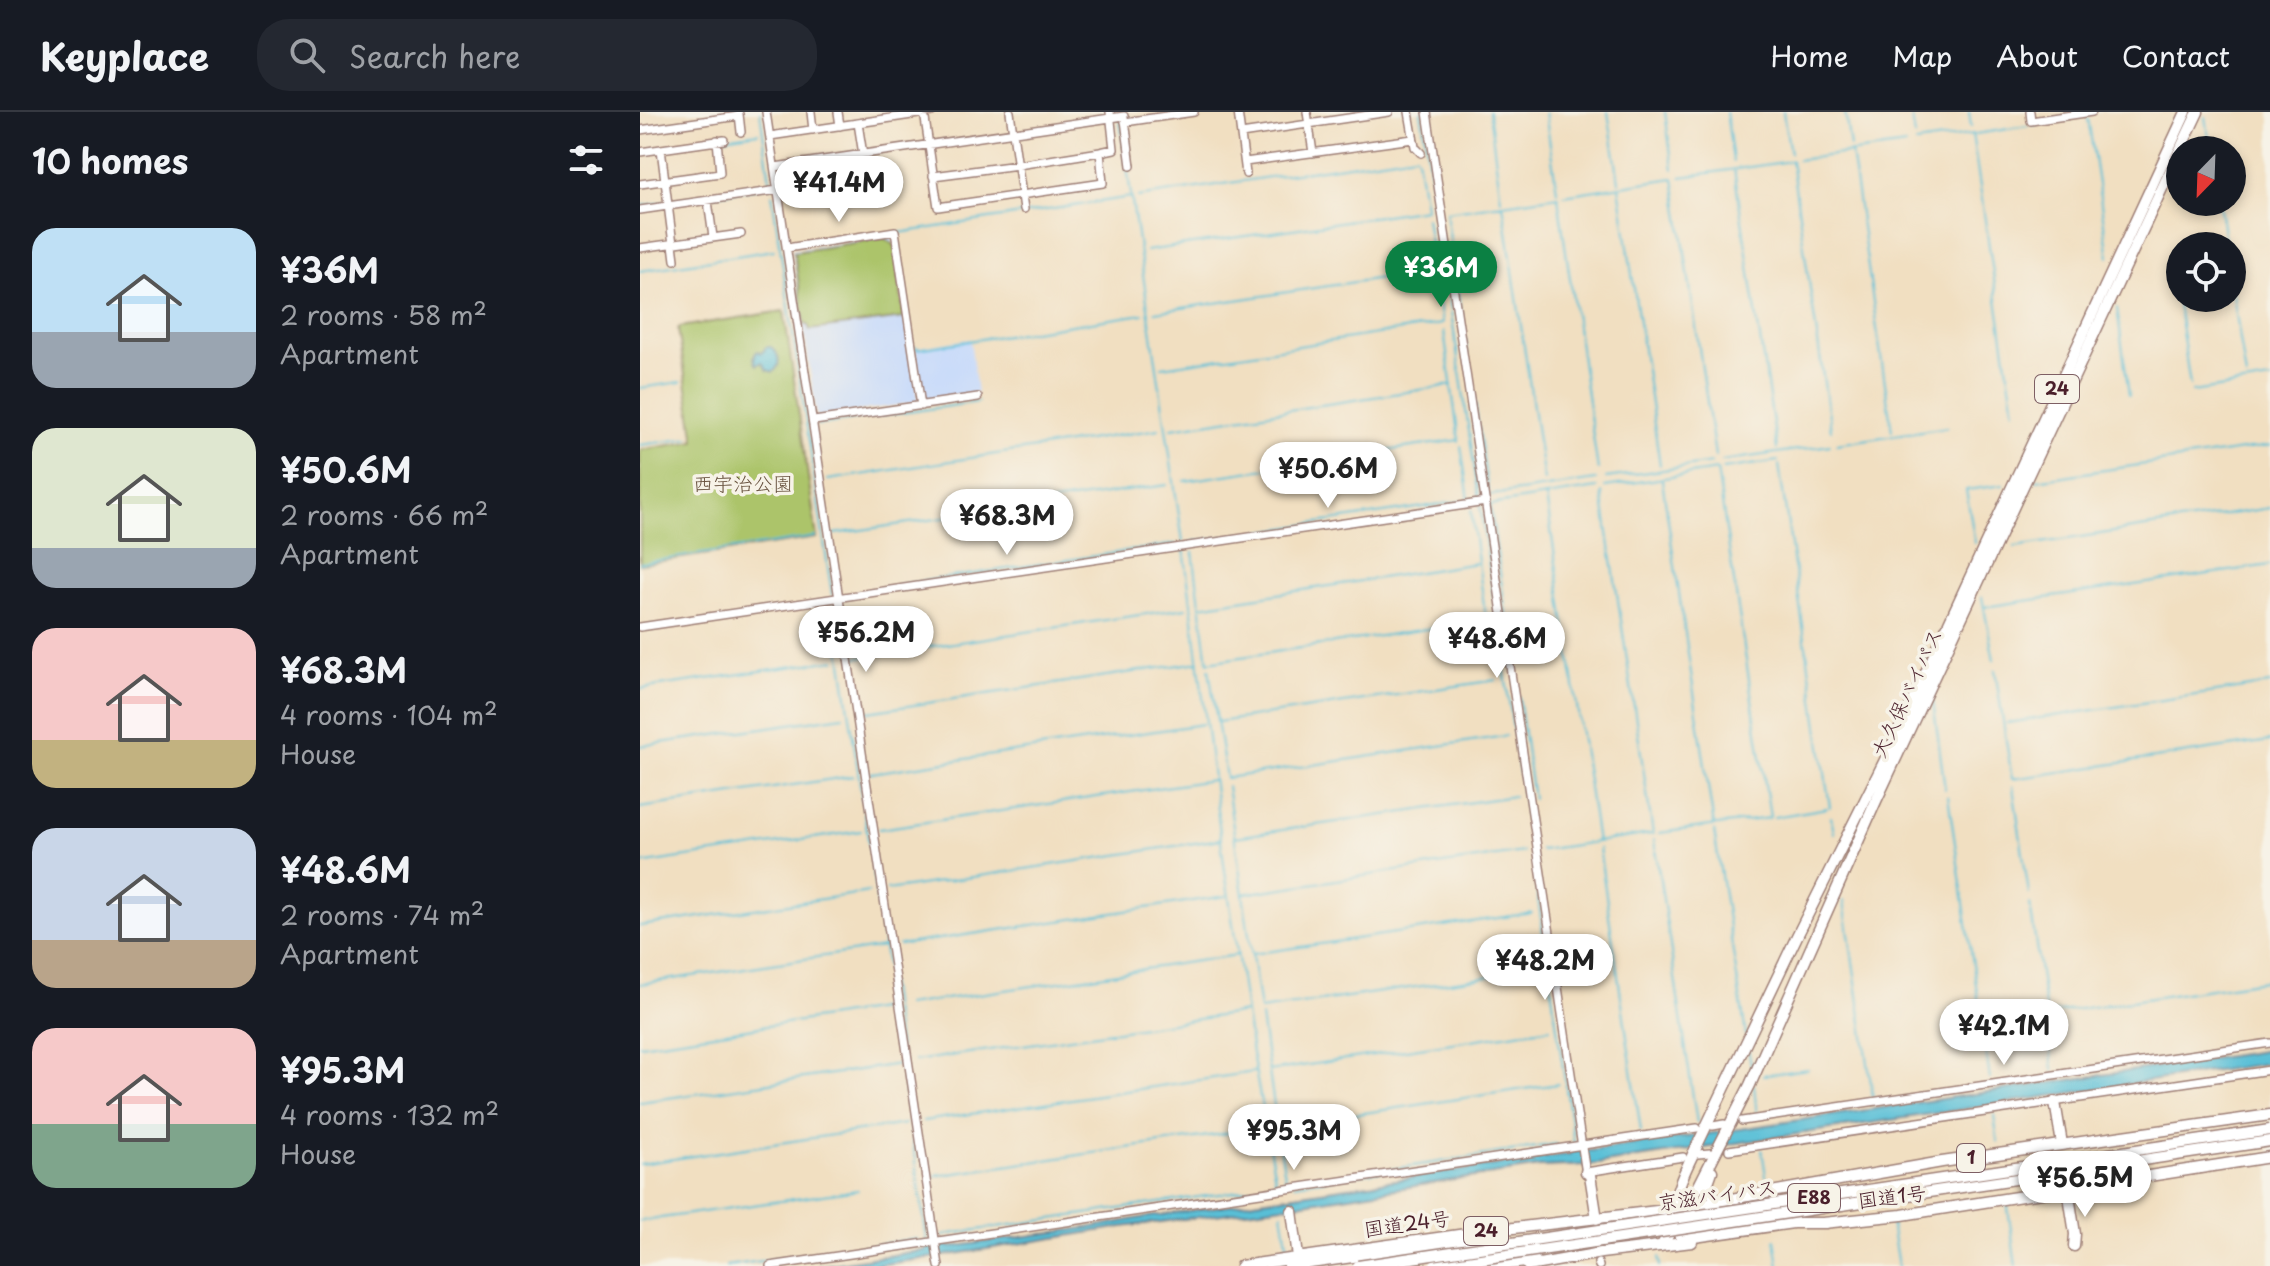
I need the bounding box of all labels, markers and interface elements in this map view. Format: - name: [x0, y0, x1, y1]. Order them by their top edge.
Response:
- search box: [257, 19, 817, 91]
- text: Keyplace: [40, 27, 209, 84]
- icon: search: [285, 33, 329, 77]
- text: Search here: [349, 33, 521, 78]
- text: Home: [1770, 34, 1848, 77]
- text: Map: [1892, 34, 1952, 77]
- text: About: [1996, 34, 2078, 77]
- text: Contact: [2122, 34, 2230, 77]
- text: 10 homes: [32, 134, 188, 186]
- north arrow: [2166, 136, 2246, 216]
- map controls: [2166, 136, 2246, 312]
- icon: filters: [564, 138, 608, 182]
- pin: ¥41.4M: [774, 156, 904, 224]
- text: ¥41.4M: [792, 162, 886, 201]
- button: locate: [2166, 232, 2246, 312]
- pin: ¥36M: [1394, 241, 1488, 309]
- text: ¥36M: [280, 243, 379, 295]
- text: ¥36M: [1403, 247, 1479, 286]
- icon: home: [96, 260, 192, 356]
- text: 2 rooms · 58 m²: [280, 295, 487, 334]
- text: Apartment: [280, 334, 419, 373]
- road number: 24: [2035, 375, 2079, 403]
- pin: ¥50.6M: [1263, 442, 1393, 510]
- text: ¥50.6M: [280, 443, 412, 495]
- text: ¥50.6M: [1278, 448, 1378, 487]
- icon: home: [96, 460, 192, 556]
- park label: 西宇治公園: [693, 468, 793, 498]
- pin: ¥68.3M: [942, 489, 1072, 557]
- text: 2 rooms · 66 m²: [280, 495, 489, 534]
- text: ¥68.3M: [958, 495, 1056, 534]
- text: Apartment: [280, 534, 419, 573]
- pin: ¥56.2M: [801, 606, 931, 674]
- text: ¥56.2M: [817, 612, 915, 651]
- pin: ¥48.6M: [1432, 612, 1562, 680]
- text: ¥48.6M: [1447, 618, 1547, 657]
- street label: 大久保バイパス: [1863, 623, 1949, 762]
- text: ¥68.3M: [280, 643, 407, 695]
- icon: home: [96, 660, 192, 756]
- text: 4 rooms · 104 m²: [280, 695, 498, 734]
- text: House: [280, 734, 356, 773]
- text: ¥48.6M: [280, 843, 411, 895]
- icon: home: [96, 860, 192, 956]
- text: 2 rooms · 74 m²: [280, 895, 484, 934]
- text: Apartment: [280, 934, 419, 973]
- pin: ¥48.2M: [1480, 934, 1610, 1002]
- text: ¥48.2M: [1495, 940, 1595, 979]
- pin: ¥42.1M: [1939, 999, 2069, 1067]
- text: ¥42.1M: [1957, 1005, 2051, 1044]
- text: ¥95.3M: [280, 1043, 405, 1095]
- icon: home: [96, 1060, 192, 1156]
- text: 4 rooms · 132 m²: [280, 1095, 499, 1134]
- pin: ¥95.3M: [1229, 1104, 1359, 1172]
- text: ¥95.3M: [1246, 1110, 1342, 1149]
- text: House: [280, 1134, 356, 1173]
- road number: 1: [1957, 1144, 1985, 1172]
- pin: ¥56.5M: [2020, 1151, 2150, 1219]
- text: ¥56.5M: [2036, 1157, 2134, 1196]
- street label: 京滋バイパス: [1656, 1171, 1778, 1217]
- street label: 国道1号: [1856, 1177, 1928, 1215]
- road number: E88: [1788, 1184, 1840, 1212]
- street label: 国道24号: [1362, 1202, 1452, 1244]
- road number: 24: [1464, 1217, 1508, 1245]

